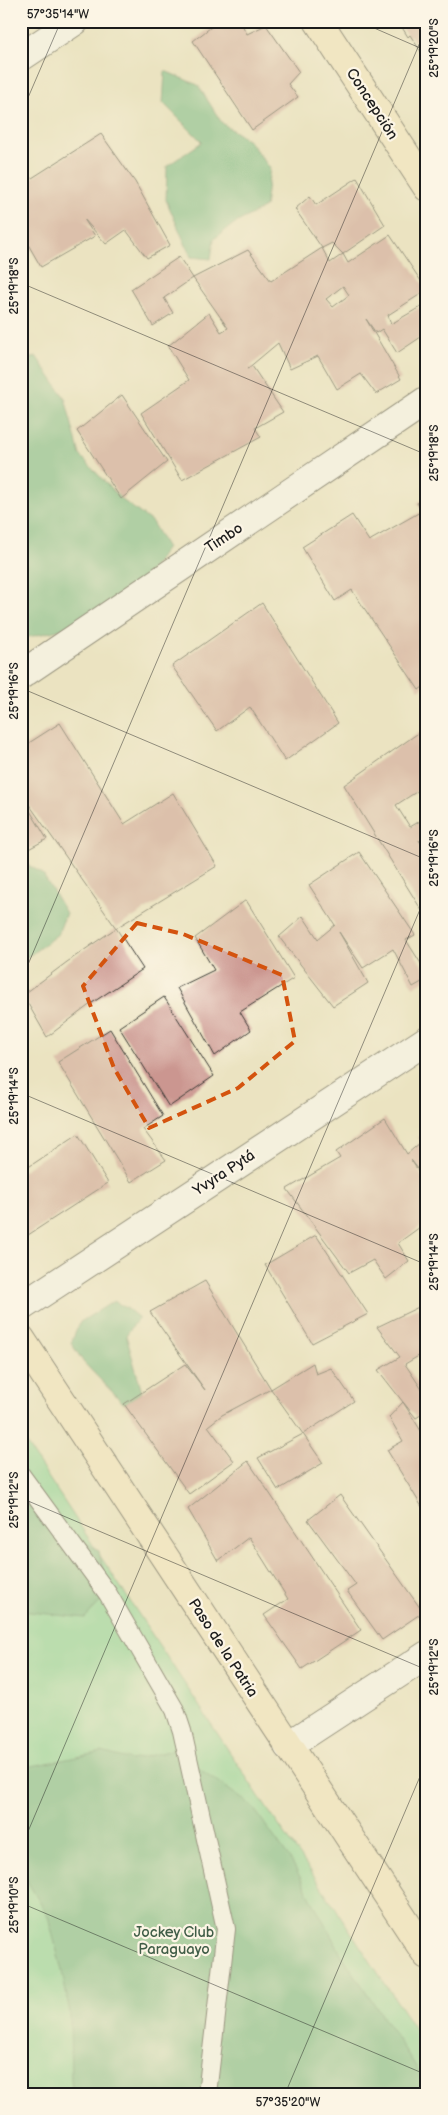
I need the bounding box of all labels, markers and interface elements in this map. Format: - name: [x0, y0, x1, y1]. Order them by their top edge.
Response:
- text: 57°35'14"W: [27, 7, 89, 22]
- text: 25°19'20"S: [427, 18, 442, 78]
- street label: Concepción: [342, 65, 402, 143]
- text: 25°19'18"S: [7, 258, 22, 314]
- text: 25°19'18"S: [427, 425, 442, 481]
- street label: Timbo: [202, 519, 246, 557]
- text: 25°19'16"S: [7, 662, 22, 720]
- text: 25°19'16"S: [427, 829, 442, 887]
- text: 25°19'14"S: [7, 1067, 22, 1125]
- street label: Yvyra Pytá: [189, 1146, 259, 1201]
- text: 25°19'14"S: [427, 1233, 442, 1291]
- text: 25°19'12"S: [7, 1471, 22, 1529]
- street label: Paso de la Patria: [184, 1595, 262, 1701]
- text: 25°19'12"S: [427, 1638, 442, 1696]
- text: 25°19'10"S: [7, 1876, 22, 1934]
- park label: Jockey Club Paraguayo: [134, 1923, 215, 1959]
- text: 57°35'20"W: [256, 2095, 320, 2110]

